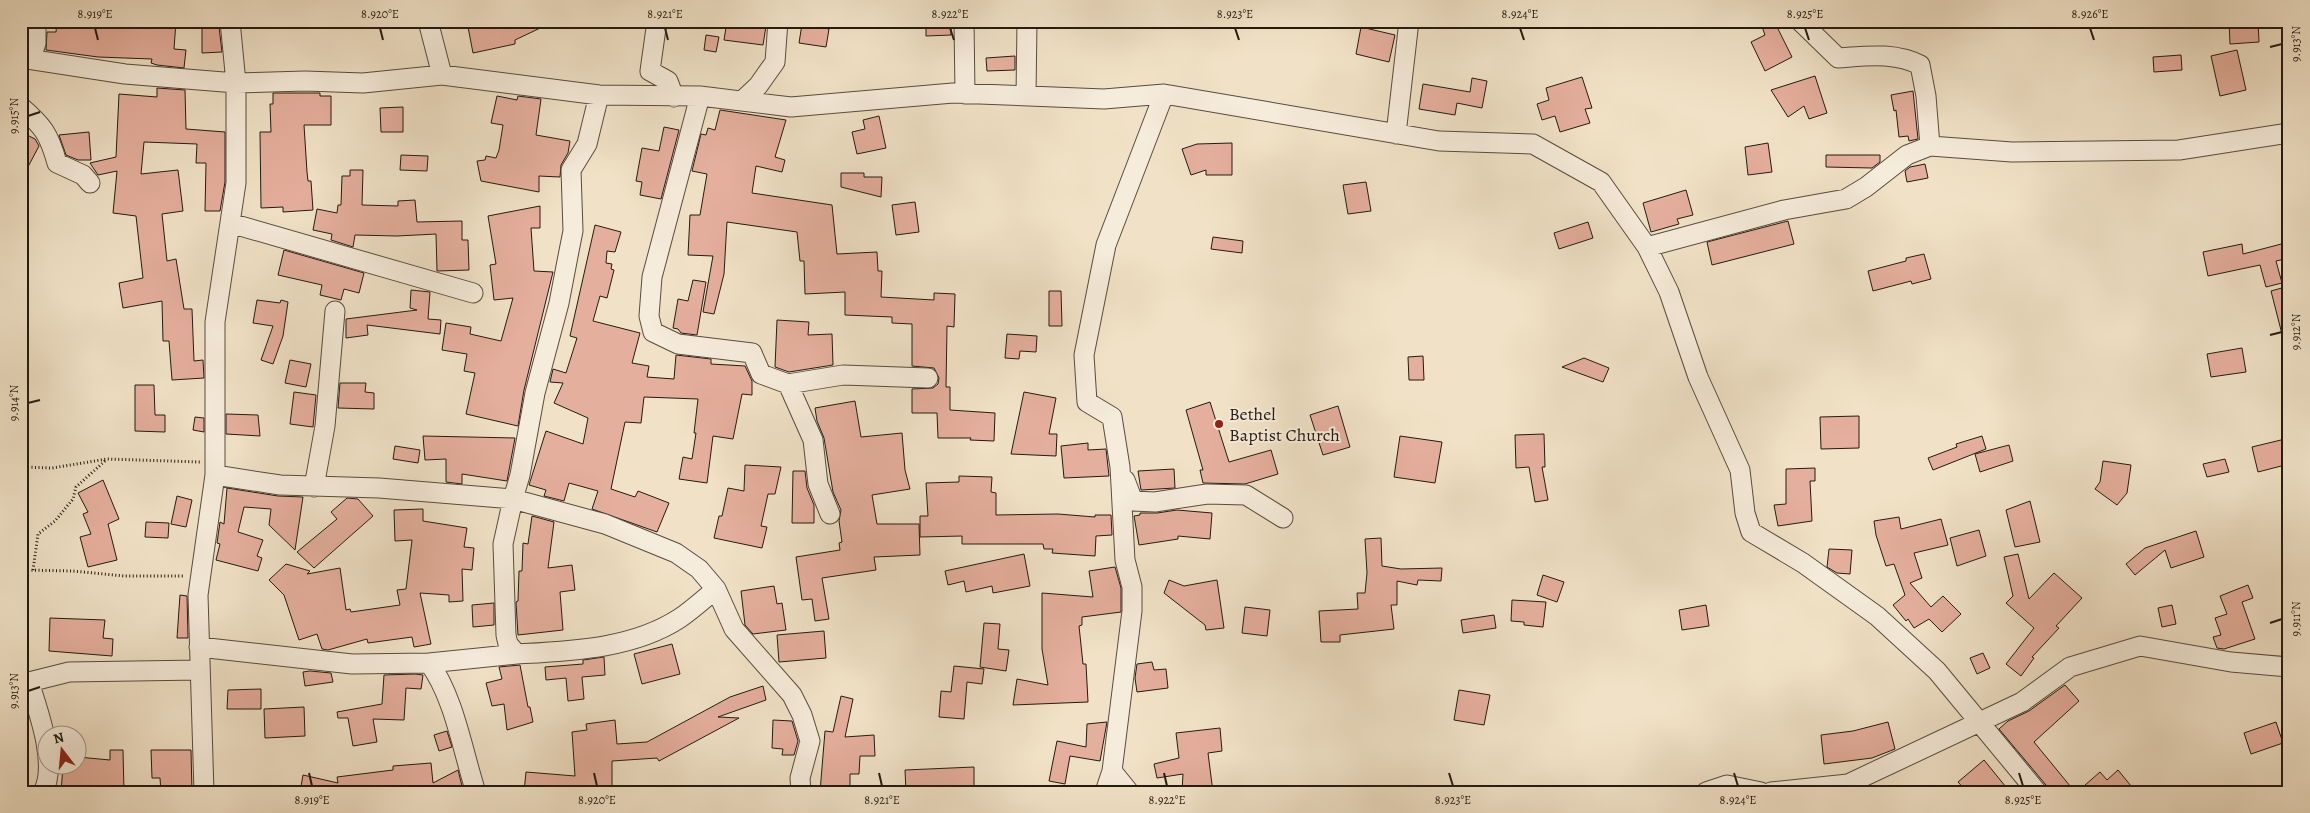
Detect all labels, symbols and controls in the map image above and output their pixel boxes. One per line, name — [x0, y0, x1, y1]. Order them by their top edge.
text: 8.919°E — [77, 6, 113, 22]
text: 8.920°E — [361, 6, 399, 22]
text: 8.921°E — [647, 6, 683, 22]
text: 8.922°E — [931, 6, 969, 22]
text: 8.923°E — [1217, 6, 1253, 22]
text: 8.924°E — [1502, 6, 1538, 22]
text: 8.925°E — [1787, 6, 1823, 22]
text: 8.926°E — [2072, 6, 2108, 22]
text: 9.913°N — [2288, 26, 2304, 62]
text: 9.915°N — [6, 98, 22, 134]
text: 9.912°N — [2288, 313, 2304, 350]
text: 9.914°N — [6, 384, 22, 421]
place label: Bethel Baptist Church — [1229, 402, 1340, 447]
marker: Bethel Baptist Church — [1213, 418, 1225, 430]
text: 9.911°N — [2288, 601, 2304, 637]
text: 9.913°N — [6, 673, 22, 709]
north arrow — [38, 726, 88, 776]
text: N — [51, 727, 66, 749]
text: 8.919°E — [294, 792, 330, 808]
text: 8.920°E — [578, 792, 616, 808]
text: 8.921°E — [864, 792, 900, 808]
text: 8.922°E — [1148, 792, 1186, 808]
text: 8.923°E — [1435, 792, 1471, 808]
text: 8.924°E — [1720, 792, 1756, 808]
text: 8.925°E — [2005, 792, 2041, 808]

